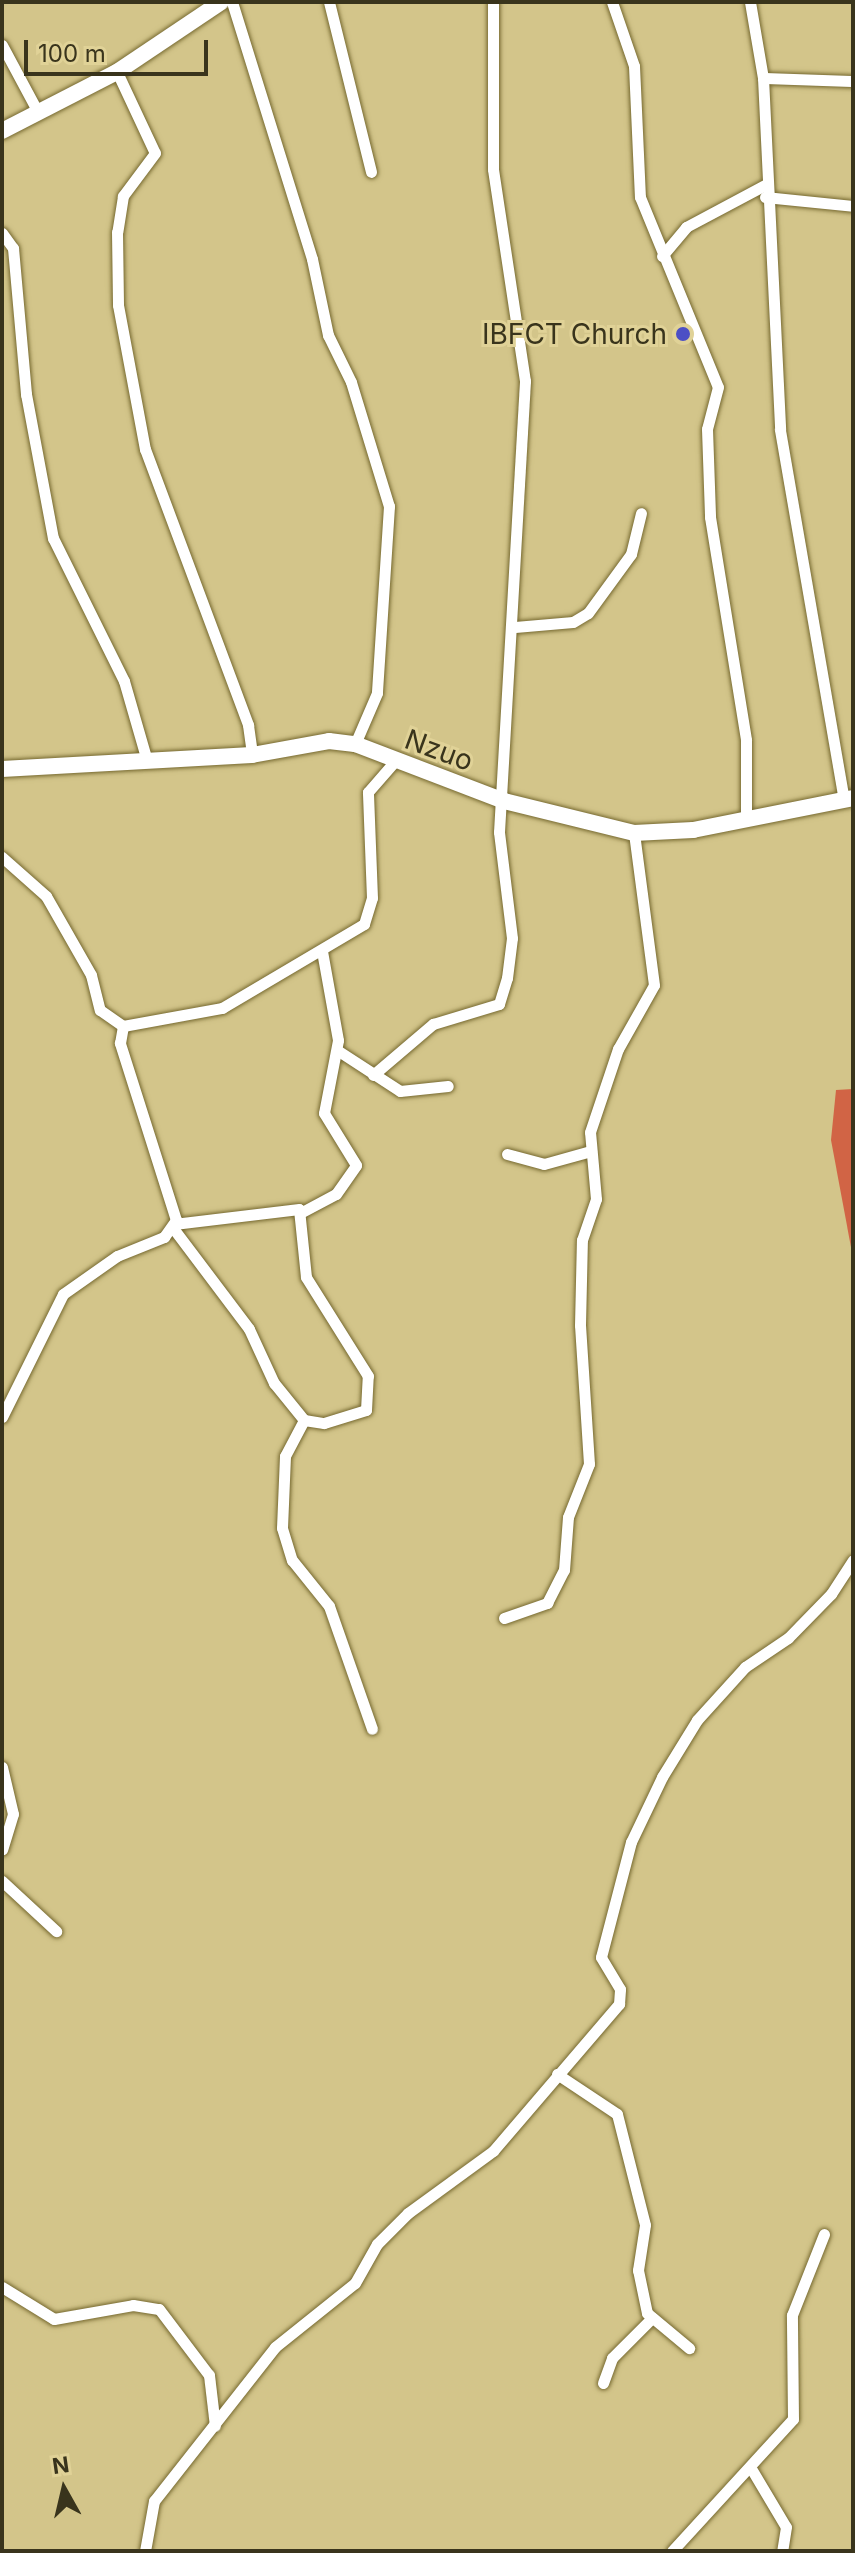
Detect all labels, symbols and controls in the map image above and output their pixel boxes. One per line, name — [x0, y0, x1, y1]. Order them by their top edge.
scale bar — [28, 24, 212, 74]
text: 100 m — [38, 39, 106, 68]
place label: IBFCT Church — [482, 317, 667, 351]
marker: IBFCT Church — [674, 325, 692, 343]
street label: Nzuo — [400, 722, 478, 778]
north arrow — [24, 2449, 104, 2529]
text: N — [51, 2451, 71, 2479]

